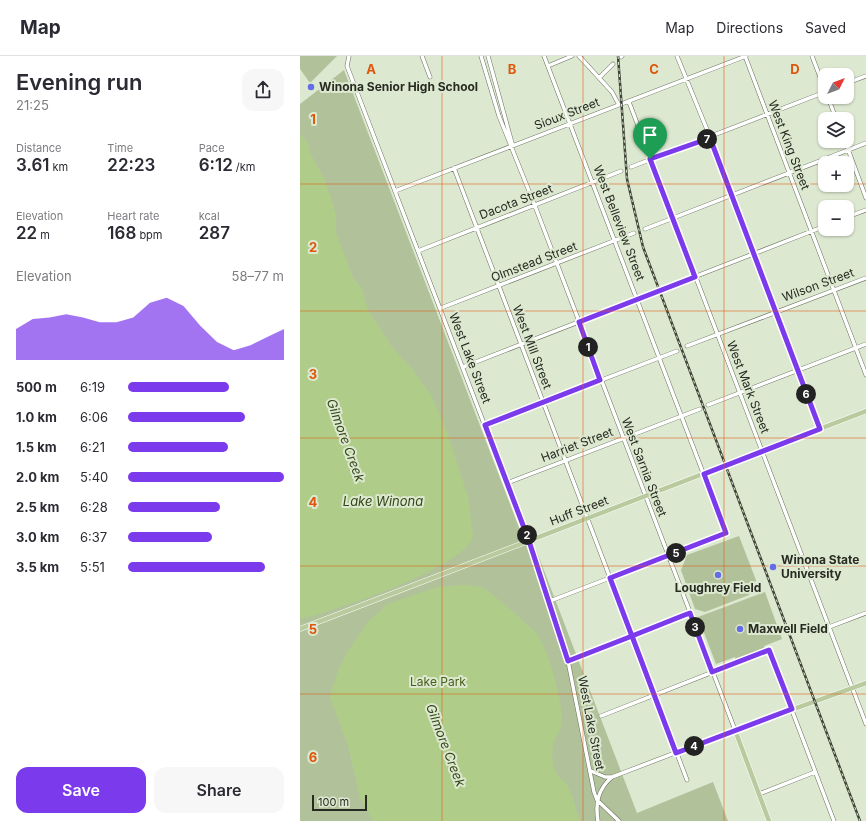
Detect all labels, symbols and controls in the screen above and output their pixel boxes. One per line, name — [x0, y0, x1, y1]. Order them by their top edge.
text: Map — [20, 16, 61, 39]
text: Map — [665, 19, 694, 36]
text: Directions — [716, 19, 783, 36]
text: Saved — [805, 19, 846, 36]
text: A — [366, 61, 376, 77]
text: B — [508, 61, 517, 77]
text: C — [649, 61, 659, 77]
text: D — [790, 61, 800, 77]
north arrow — [818, 68, 854, 104]
map controls — [818, 68, 854, 236]
text: Evening run — [16, 69, 142, 95]
button: share — [242, 69, 284, 111]
place label: Winona Senior High School — [319, 79, 478, 94]
marker: Winona Senior High School — [306, 82, 316, 92]
street label: Sioux Street — [532, 94, 602, 133]
text: 21:25 — [16, 97, 49, 113]
street label: West King Street — [765, 98, 813, 192]
text: 1 — [310, 111, 316, 127]
button: layers — [818, 112, 854, 148]
pin — [633, 118, 667, 159]
icon: arrive — [639, 124, 661, 146]
pin: 7 — [697, 129, 717, 149]
text: 7 — [704, 132, 710, 146]
text: Distance — [16, 141, 61, 155]
text: Time — [107, 141, 133, 155]
text: Pace — [199, 141, 225, 155]
text: 3.61 — [16, 155, 49, 175]
text: 22:23 — [107, 155, 155, 175]
text: 6:12 — [199, 155, 233, 175]
button: + — [818, 156, 854, 192]
text: km — [49, 160, 68, 174]
text: /km — [233, 160, 255, 174]
street label: West Belleview Street — [590, 163, 648, 283]
street label: Dacota Street — [477, 181, 555, 222]
button: − — [818, 200, 854, 236]
text: Elevation — [16, 209, 63, 223]
text: Heart rate — [107, 209, 159, 223]
text: kcal — [199, 209, 220, 223]
text: 22 — [16, 223, 37, 243]
text: 168 — [107, 223, 136, 243]
text: 287 — [199, 223, 230, 243]
text: m — [37, 228, 50, 242]
text: bpm — [136, 228, 162, 242]
street label: Olmstead Street — [489, 238, 579, 285]
text: 2 — [309, 239, 317, 255]
street label: Wilson Street — [780, 265, 856, 304]
text: Elevation — [16, 268, 72, 284]
text: 58–77 m — [232, 268, 284, 284]
street label: West Mill Street — [510, 303, 555, 391]
street label: West Lake Street — [446, 310, 495, 405]
pin: 1 — [578, 337, 598, 357]
street label: West Mark Street — [724, 338, 773, 435]
text: 1 — [586, 340, 590, 354]
text: 3 — [309, 366, 317, 382]
text: 500 m — [16, 379, 57, 395]
text: 6:19 — [80, 379, 105, 395]
pin: 6 — [796, 384, 816, 404]
text: 6 — [802, 387, 810, 401]
water label: Gilmore Creek — [324, 396, 369, 485]
text: 1.0 km — [16, 409, 57, 425]
text: 6:06 — [80, 409, 108, 425]
street label: West Sarnia Street — [619, 415, 670, 519]
street label: Harriet Street — [539, 424, 615, 465]
text: 1.5 km — [16, 439, 57, 455]
text: 6:21 — [80, 439, 105, 455]
text: 2.0 km — [16, 469, 59, 485]
text: 5:40 — [80, 469, 108, 485]
street label: Huff Street — [547, 492, 610, 529]
water label: Lake Winona — [343, 493, 423, 509]
text: 4 — [309, 494, 318, 510]
text: 2.5 km — [16, 499, 59, 515]
text: 6:28 — [80, 499, 108, 515]
pin: 2 — [517, 525, 537, 545]
text: 2 — [524, 528, 530, 542]
text: 3.0 km — [16, 529, 59, 545]
text: 6:37 — [80, 529, 107, 545]
pin: 5 — [666, 543, 686, 563]
text: 5 — [672, 546, 680, 560]
place label: Winona State University — [781, 552, 860, 581]
text: 3.5 km — [16, 559, 59, 575]
text: 5:51 — [80, 559, 105, 575]
marker: Winona State University — [768, 562, 778, 572]
marker: Loughrey Field — [713, 570, 723, 580]
place label: Loughrey Field — [675, 580, 761, 595]
pin: 3 — [685, 617, 705, 637]
text: 3 — [691, 620, 699, 634]
text: 5 — [309, 621, 317, 637]
place label: Maxwell Field — [748, 621, 828, 636]
marker: Maxwell Field — [735, 624, 745, 634]
park label: Lake Park — [410, 674, 466, 689]
street label: West Lake Street — [575, 674, 608, 771]
water label: Gilmore Creek — [423, 701, 469, 789]
pin: 4 — [684, 736, 704, 756]
text: 4 — [690, 739, 698, 753]
text: 6 — [309, 749, 317, 765]
button: Save — [16, 767, 146, 813]
button: Share — [154, 767, 284, 813]
scale bar — [312, 793, 367, 812]
text: 100 m — [318, 795, 349, 809]

